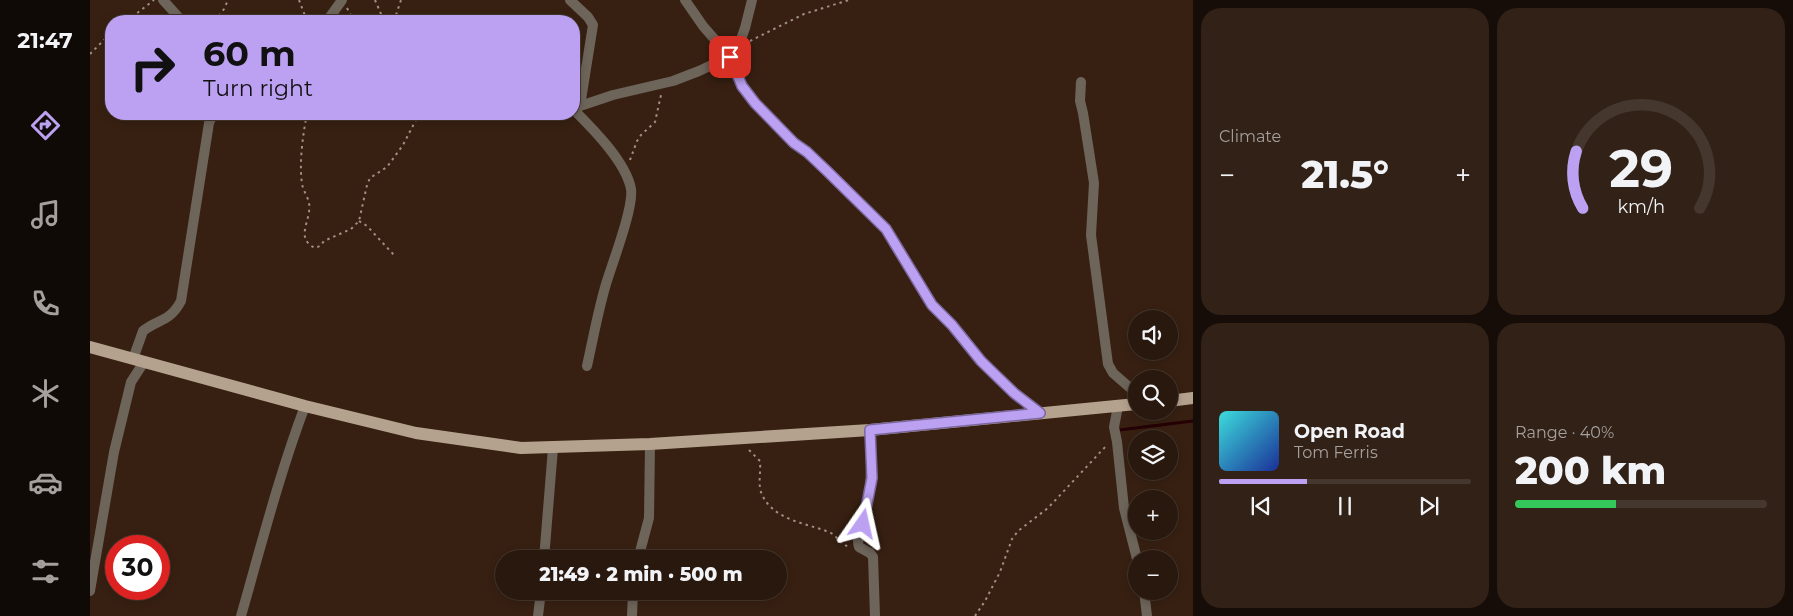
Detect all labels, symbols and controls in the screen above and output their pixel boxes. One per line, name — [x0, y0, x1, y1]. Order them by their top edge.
text: 21:47 — [17, 27, 73, 54]
text: 60 m — [203, 32, 296, 75]
icon: right — [120, 35, 185, 100]
pin — [709, 36, 751, 78]
icon: arrive — [716, 43, 744, 71]
text: Turn right — [203, 75, 313, 102]
icon: directions — [28, 108, 63, 143]
text: Climate — [1219, 127, 1281, 146]
text: 29 — [1609, 137, 1673, 200]
text: 21.5° — [1301, 151, 1389, 198]
text: − — [1219, 158, 1235, 192]
text: + — [1455, 158, 1471, 192]
text: km/h — [1617, 196, 1665, 217]
icon: music — [28, 197, 63, 232]
icon: phone — [28, 286, 63, 321]
map controls — [1128, 310, 1178, 600]
button: sound — [1128, 310, 1178, 360]
button: search — [1128, 370, 1178, 420]
icon: climate — [28, 376, 63, 411]
text: Open Road — [1294, 420, 1405, 443]
text: Range · 40% — [1515, 423, 1614, 442]
button: layers — [1128, 430, 1178, 480]
text: Tom Ferris — [1294, 443, 1378, 462]
text: 200 km — [1515, 447, 1666, 494]
icon: car — [28, 465, 63, 500]
button: + — [1128, 490, 1178, 540]
icon: previous — [1247, 492, 1275, 520]
icon: pause — [1331, 492, 1359, 520]
icon: next — [1415, 492, 1443, 520]
position arrow — [836, 497, 888, 549]
speed limit sign: 30 — [105, 535, 170, 600]
button: − — [1128, 550, 1178, 600]
icon: filters — [28, 554, 63, 589]
text: 21:49 · 2 min · 500 m — [539, 563, 743, 586]

